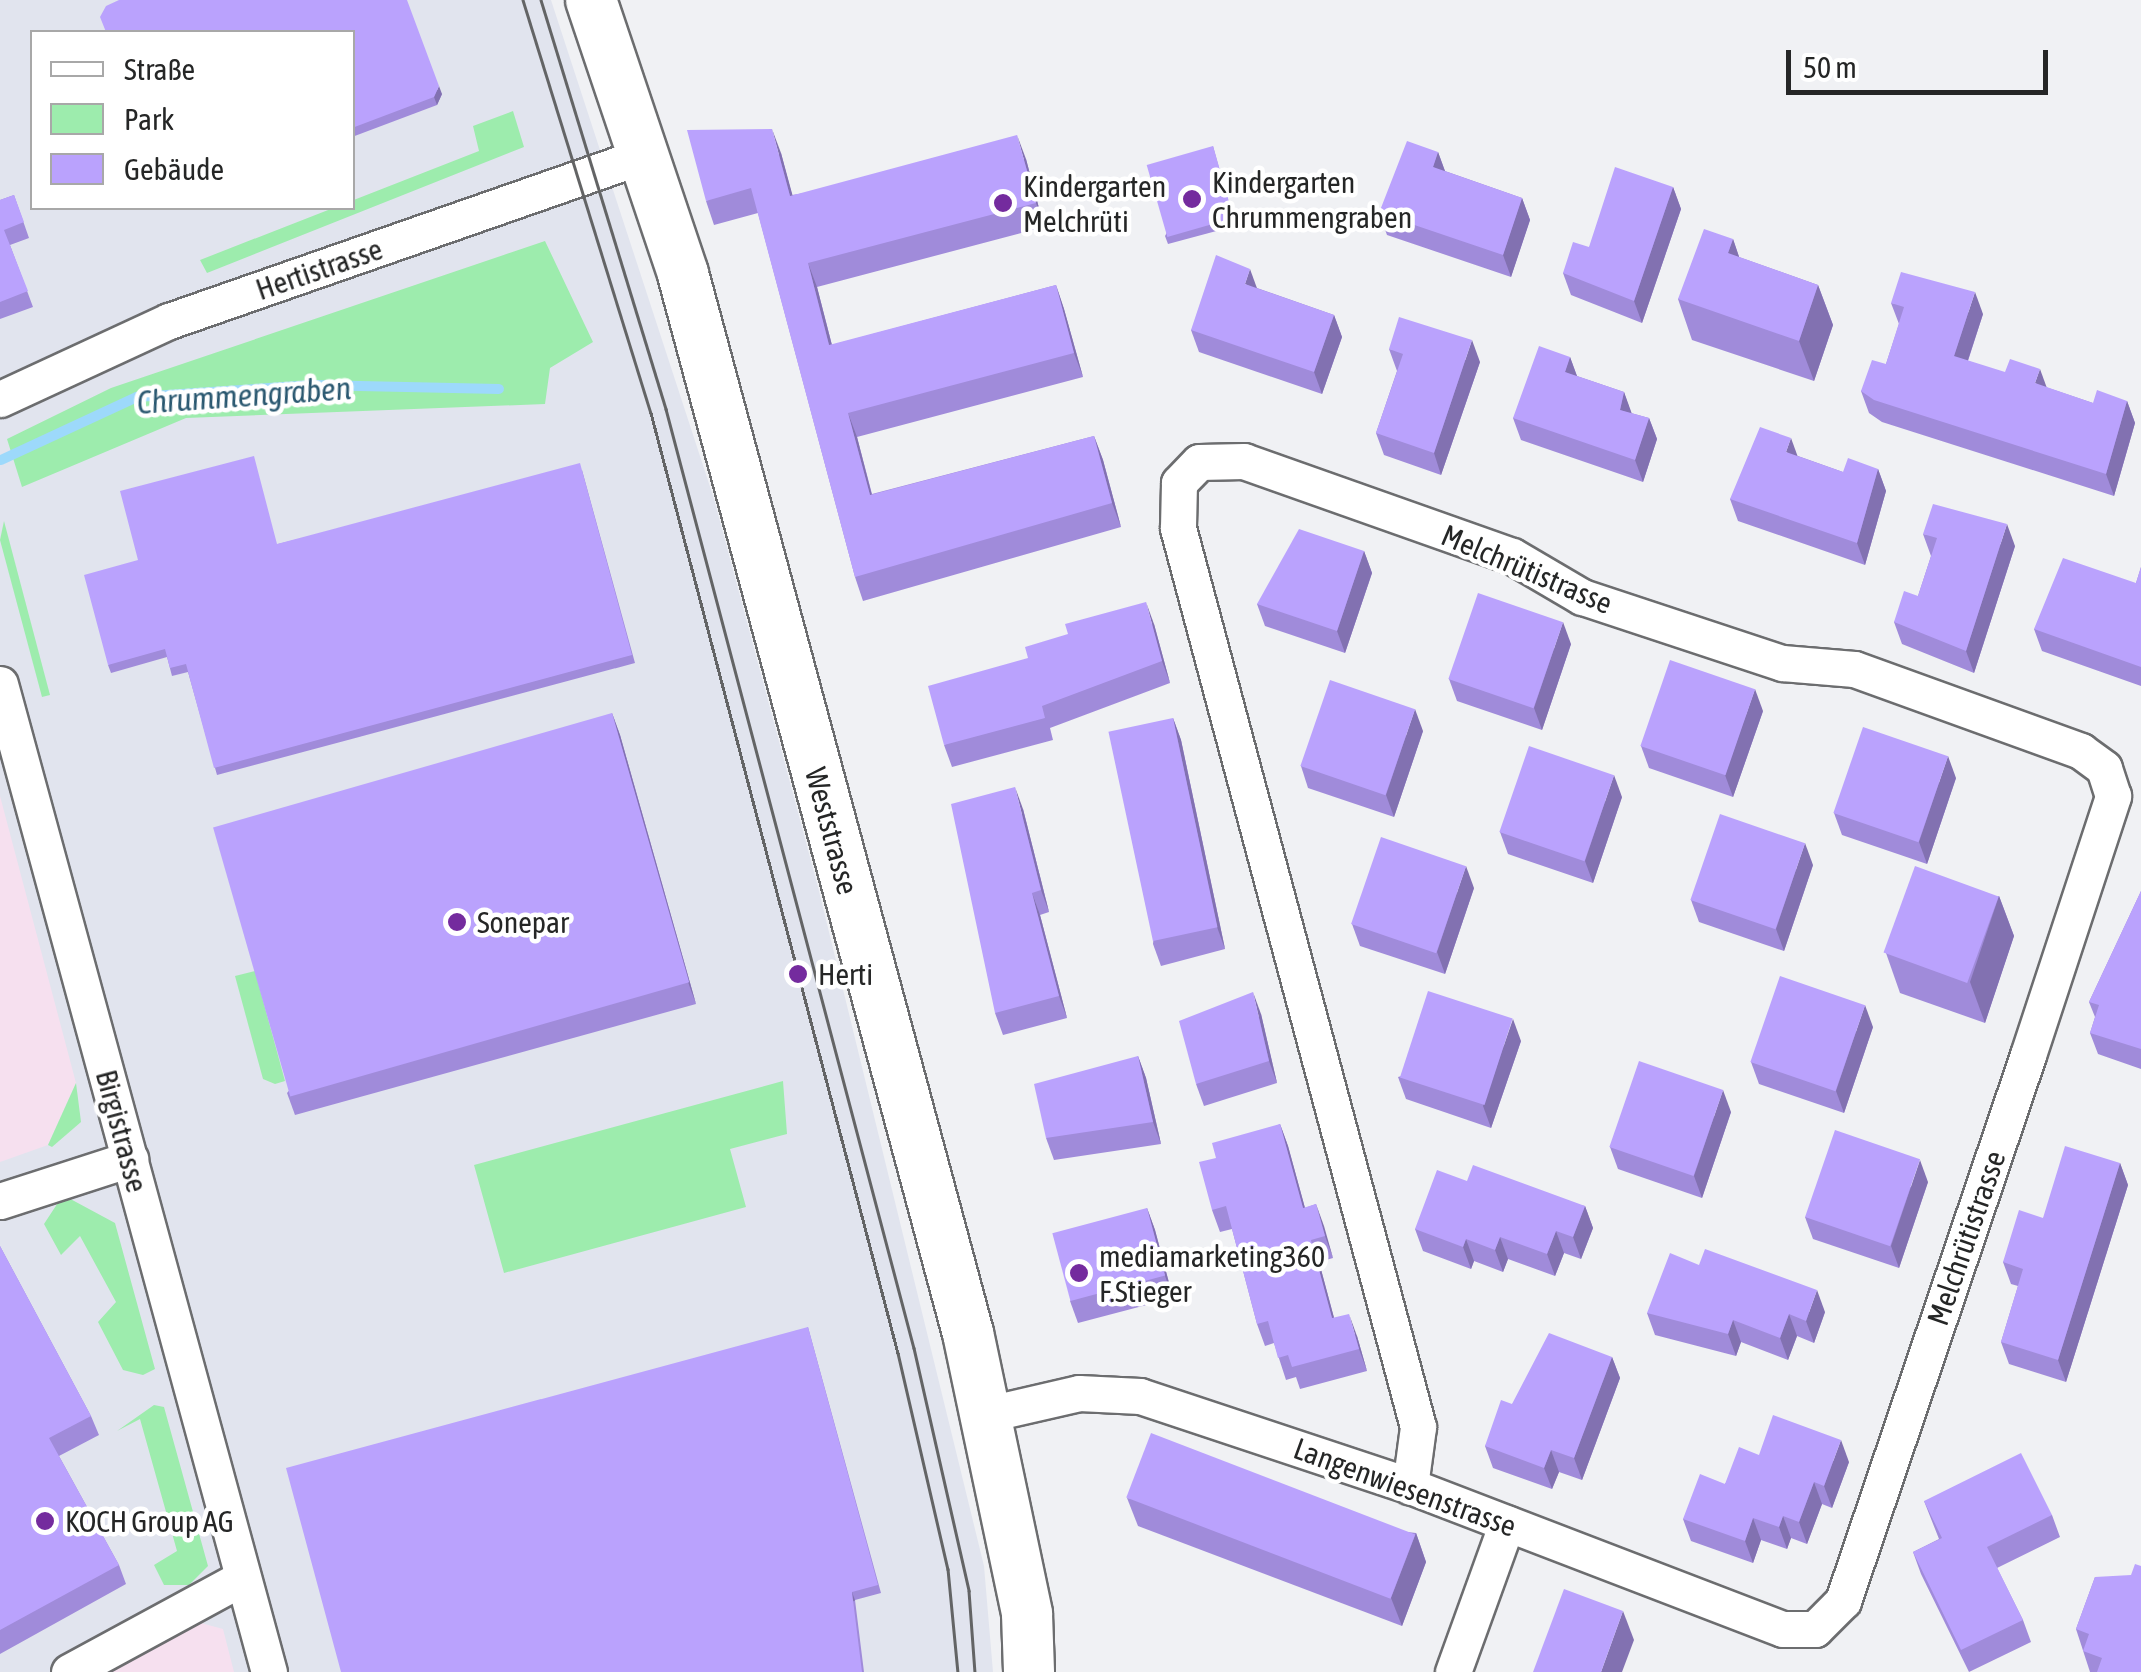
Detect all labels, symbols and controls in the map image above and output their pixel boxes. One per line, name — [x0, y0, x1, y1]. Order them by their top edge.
legend — [30, 30, 355, 210]
scale bar — [1791, 30, 2054, 92]
text: 50 m — [1803, 50, 1857, 84]
text: Straße — [124, 52, 195, 86]
text: Park — [124, 102, 174, 136]
text: Gebäude — [124, 152, 224, 186]
place label: Kindergarten Chrummengraben — [1212, 164, 1412, 234]
place label: Kindergarten Melchrüti — [1023, 168, 1166, 238]
marker: Kindergarten Chrummengraben — [1181, 188, 1203, 210]
marker: Kindergarten Melchrüti — [992, 192, 1014, 214]
street label: Hertistrasse — [251, 231, 387, 307]
water label: Chrummengraben — [136, 369, 352, 423]
street label: Melchrütistrasse — [1436, 517, 1618, 621]
street label: Weststrasse — [798, 764, 866, 898]
place label: Sonepar — [477, 904, 569, 940]
marker: Sonepar — [446, 911, 468, 933]
place label: Herti — [818, 956, 873, 992]
marker: Herti — [787, 963, 809, 985]
street label: Birgistrasse — [88, 1066, 156, 1196]
street label: Melchrütistrasse — [1919, 1146, 2013, 1330]
place label: mediamarketing360 F.Stieger — [1099, 1238, 1325, 1308]
marker: mediamarketing360 F.Stieger — [1068, 1262, 1090, 1284]
street label: Langenwiesenstrasse — [1289, 1430, 1521, 1544]
place label: KOCH Group AG — [65, 1503, 234, 1539]
marker: KOCH Group AG — [34, 1510, 56, 1532]

